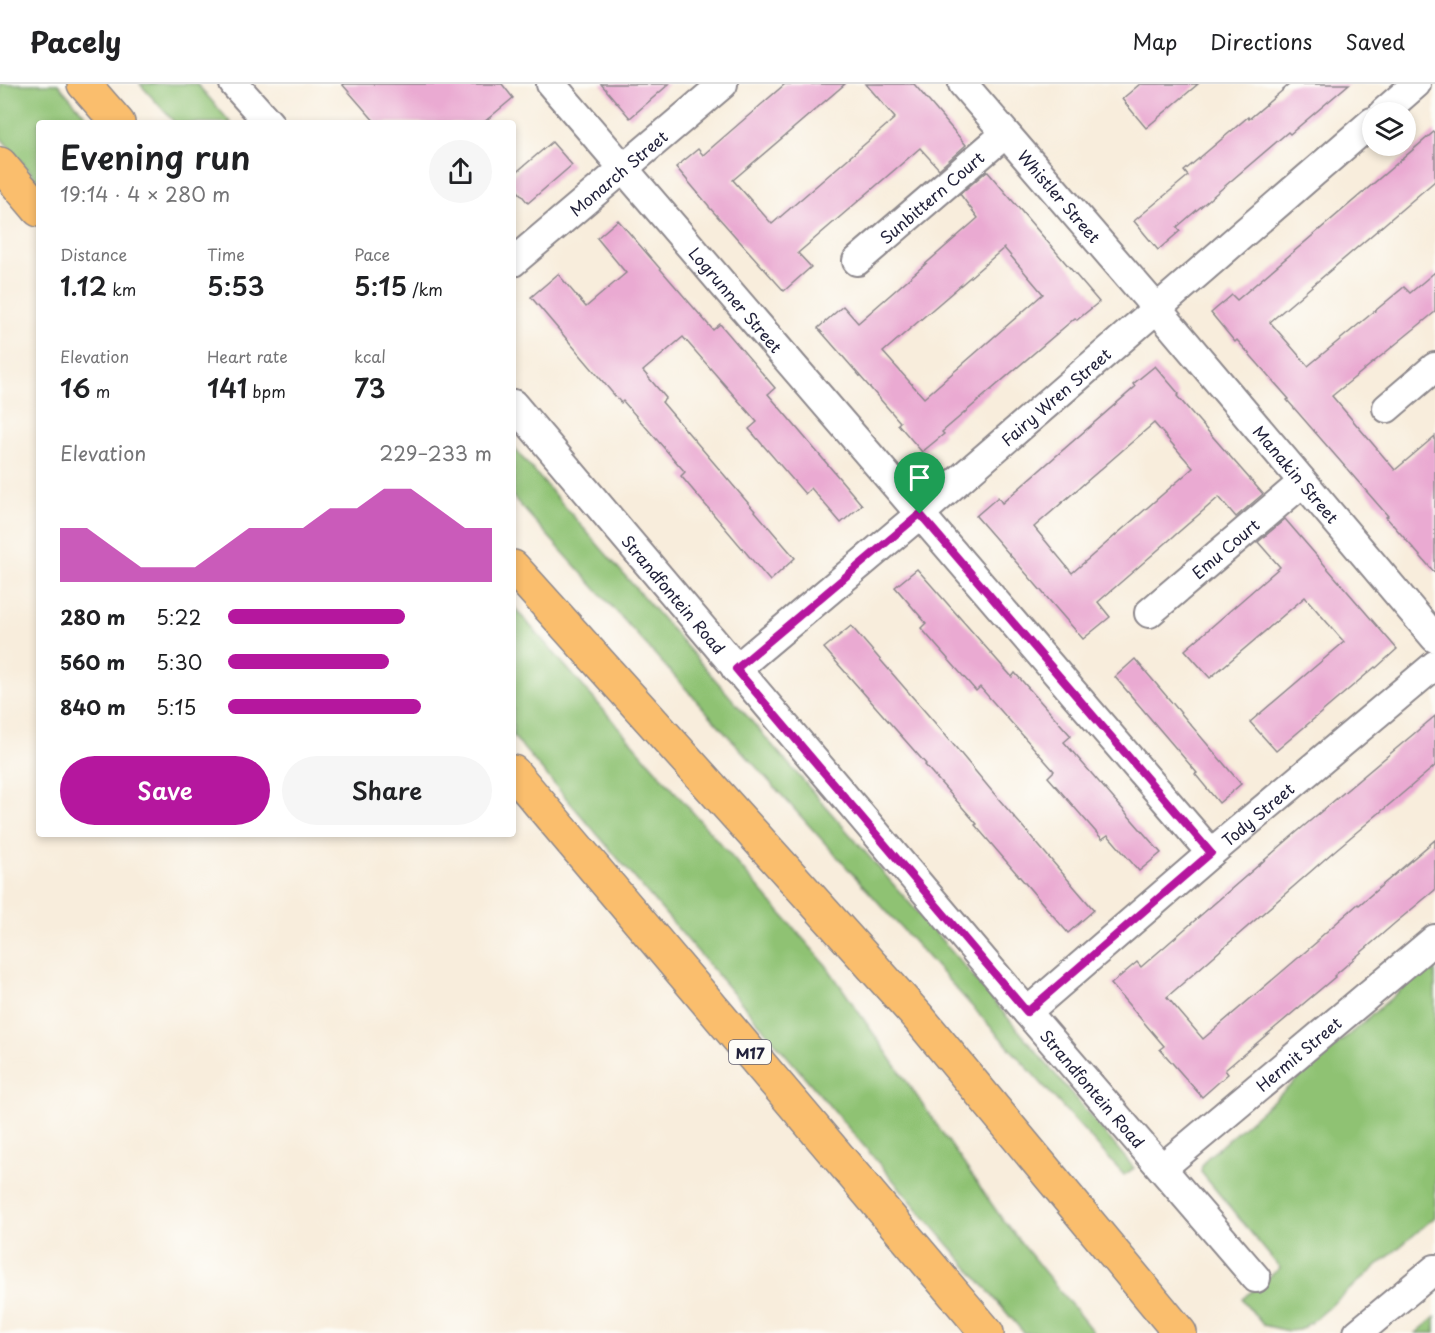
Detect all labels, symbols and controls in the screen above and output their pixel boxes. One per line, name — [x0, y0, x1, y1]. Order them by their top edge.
text: Pacely — [30, 20, 121, 63]
text: Map — [1132, 25, 1177, 57]
text: Directions — [1210, 25, 1312, 57]
text: Saved — [1345, 25, 1405, 57]
map controls — [1362, 102, 1416, 156]
button: layers — [1362, 102, 1416, 156]
street label: Monarch Street — [564, 124, 673, 221]
text: Evening run — [60, 131, 251, 181]
button: share — [429, 140, 492, 203]
street label: Whistler Street — [1013, 144, 1107, 248]
street label: Sunbittern Court — [874, 145, 989, 249]
text: 19:14 · 4 × 280 m — [60, 179, 230, 209]
street label: Logrunner Street — [684, 241, 789, 358]
text: Distance — [60, 242, 127, 266]
text: Time — [207, 242, 245, 266]
text: Pace — [354, 242, 390, 266]
text: 1.12 — [60, 266, 107, 305]
text: 5:53 — [207, 266, 265, 305]
text: 5:15 — [354, 266, 407, 305]
text: km — [107, 277, 136, 301]
text: /km — [407, 277, 443, 301]
street label: Fairy Wren Street — [995, 342, 1116, 451]
text: Elevation — [60, 344, 129, 368]
text: Heart rate — [207, 344, 288, 368]
text: kcal — [354, 344, 386, 368]
text: 16 — [60, 368, 90, 407]
text: 141 — [207, 368, 247, 407]
text: 73 — [354, 368, 386, 407]
text: m — [90, 379, 110, 403]
text: bpm — [247, 379, 286, 403]
street label: Manakin Street — [1248, 420, 1345, 529]
text: Elevation — [60, 438, 146, 468]
text: 229–233 m — [379, 438, 492, 468]
pin — [894, 452, 945, 514]
icon: arrive — [903, 461, 936, 494]
street label: Emu Court — [1186, 512, 1265, 584]
street label: Strandfontein Road — [616, 529, 731, 659]
text: 280 m — [60, 602, 125, 632]
text: 5:22 — [156, 602, 201, 632]
text: 560 m — [60, 647, 125, 677]
text: 5:30 — [156, 647, 202, 677]
text: 840 m — [60, 692, 126, 722]
text: 5:15 — [156, 692, 196, 722]
button: Save — [60, 756, 270, 825]
button: Share — [282, 756, 492, 825]
street label: Tody Street — [1216, 776, 1299, 851]
street label: Hermit Street — [1251, 1010, 1347, 1096]
street label: Strandfontein Road — [1035, 1024, 1151, 1153]
road number: M17 — [729, 1040, 771, 1064]

